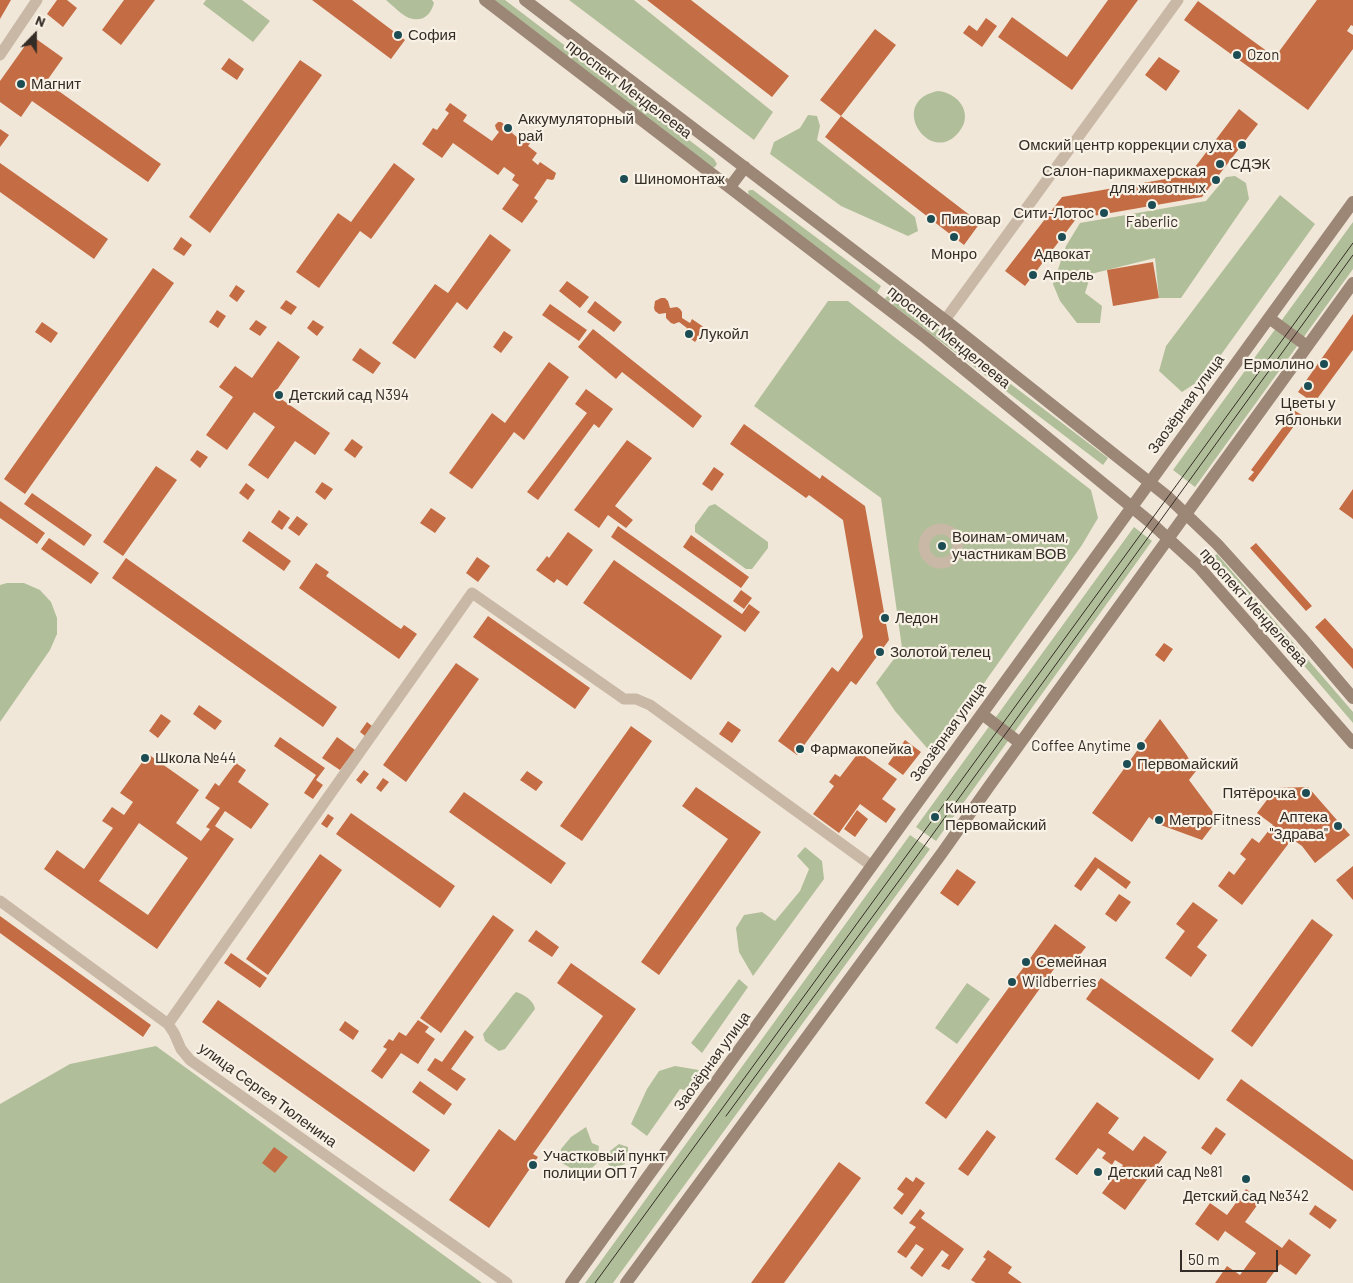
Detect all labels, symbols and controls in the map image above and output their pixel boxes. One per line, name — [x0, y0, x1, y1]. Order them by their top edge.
north arrow — [10, 10, 60, 60]
text: N — [33, 11, 48, 30]
place label: София — [408, 26, 456, 44]
marker: София — [392, 29, 404, 41]
street label: проспект Менделеева — [563, 36, 695, 142]
place label: Ozon — [1247, 46, 1279, 64]
marker: Ozon — [1231, 49, 1243, 61]
place label: Магнит — [31, 75, 81, 93]
marker: Магнит — [15, 78, 27, 90]
place label: Аккумуляторный рай — [518, 110, 634, 145]
marker: Аккумуляторный рай — [502, 122, 514, 134]
place label: Омский центр коррекции слуха — [1019, 136, 1232, 154]
marker: Омский центр коррекции слуха — [1236, 139, 1248, 151]
place label: СДЭК — [1230, 155, 1270, 173]
marker: СДЭК — [1214, 158, 1226, 170]
place label: Салон-парикмахерская для животных — [1042, 162, 1206, 197]
place label: Шиномонтаж — [634, 170, 725, 188]
marker: Шиномонтаж — [618, 173, 630, 185]
marker: Салон-парикмахерская для животных — [1210, 174, 1222, 186]
marker: Faberlic — [1146, 199, 1158, 211]
place label: Сити-Лотос — [1013, 204, 1094, 222]
marker: Сити-Лотос — [1098, 207, 1110, 219]
place label: Пивовар — [941, 210, 1001, 228]
marker: Пивовар — [925, 213, 937, 225]
place label: Faberlic — [1126, 213, 1178, 231]
marker: Монро — [948, 231, 960, 243]
marker: Адвокат — [1056, 231, 1068, 243]
place label: Монро — [931, 245, 977, 263]
place label: Адвокат — [1034, 245, 1090, 263]
place label: Апрель — [1043, 266, 1094, 284]
marker: Апрель — [1027, 269, 1039, 281]
street label: проспект Менделеева — [884, 282, 1014, 392]
place label: Лукойл — [699, 325, 749, 343]
marker: Лукойл — [683, 328, 695, 340]
street label: Заозёрная улица — [1144, 351, 1228, 457]
place label: Ермолино — [1244, 355, 1314, 373]
marker: Ермолино — [1318, 358, 1330, 370]
marker: Цветы у Яблоньки — [1302, 380, 1314, 392]
place label: Детский сад N394 — [289, 386, 409, 404]
marker: Детский сад N394 — [273, 389, 285, 401]
place label: Цветы у Яблоньки — [1274, 394, 1342, 429]
place label: Воинам-омичам, участникам ВОВ — [952, 528, 1069, 563]
marker: Воинам-омичам, участникам ВОВ — [936, 540, 948, 552]
street label: проспект Менделеева — [1196, 544, 1312, 670]
place label: Ледон — [895, 609, 938, 627]
marker: Ледон — [879, 612, 891, 624]
place label: Золотой телец — [890, 643, 991, 661]
marker: Золотой телец — [874, 646, 886, 658]
street label: Заозёрная улица — [906, 679, 990, 785]
place label: Coffee Anytime — [1031, 737, 1131, 755]
place label: Фармакопейка — [810, 740, 912, 758]
marker: Coffee Anytime — [1135, 740, 1147, 752]
marker: Фармакопейка — [794, 743, 806, 755]
place label: Школа №44 — [155, 749, 236, 767]
marker: Школа №44 — [139, 752, 151, 764]
place label: Первомайский — [1137, 755, 1238, 773]
marker: Первомайский — [1121, 758, 1133, 770]
place label: Пятёрочка — [1222, 784, 1296, 802]
marker: Пятёрочка — [1300, 787, 1312, 799]
place label: Кинотеатр Первомайский — [945, 799, 1046, 834]
place label: Аптека "Здрава" — [1269, 808, 1328, 843]
marker: Кинотеатр Первомайский — [929, 811, 941, 823]
place label: МетроFitness — [1169, 811, 1261, 829]
marker: МетроFitness — [1153, 814, 1165, 826]
marker: Аптека "Здрава" — [1332, 820, 1344, 832]
place label: Семейная — [1036, 953, 1107, 971]
marker: Семейная — [1020, 956, 1032, 968]
place label: Wildberries — [1022, 973, 1097, 991]
marker: Wildberries — [1006, 976, 1018, 988]
street label: Заозёрная улица — [670, 1008, 754, 1114]
street label: улица Сергея Тюленина — [195, 1039, 341, 1151]
place label: Участковый пункт полиции ОП 7 — [543, 1147, 666, 1182]
marker: Участковый пункт полиции ОП 7 — [527, 1159, 539, 1171]
place label: Детский сад №81 — [1108, 1163, 1223, 1181]
marker: Детский сад №81 — [1092, 1166, 1104, 1178]
marker: Детский сад №342 — [1240, 1173, 1252, 1185]
place label: Детский сад №342 — [1183, 1187, 1309, 1205]
scale bar — [1183, 1240, 1280, 1272]
text: 50 m — [1188, 1250, 1220, 1268]

